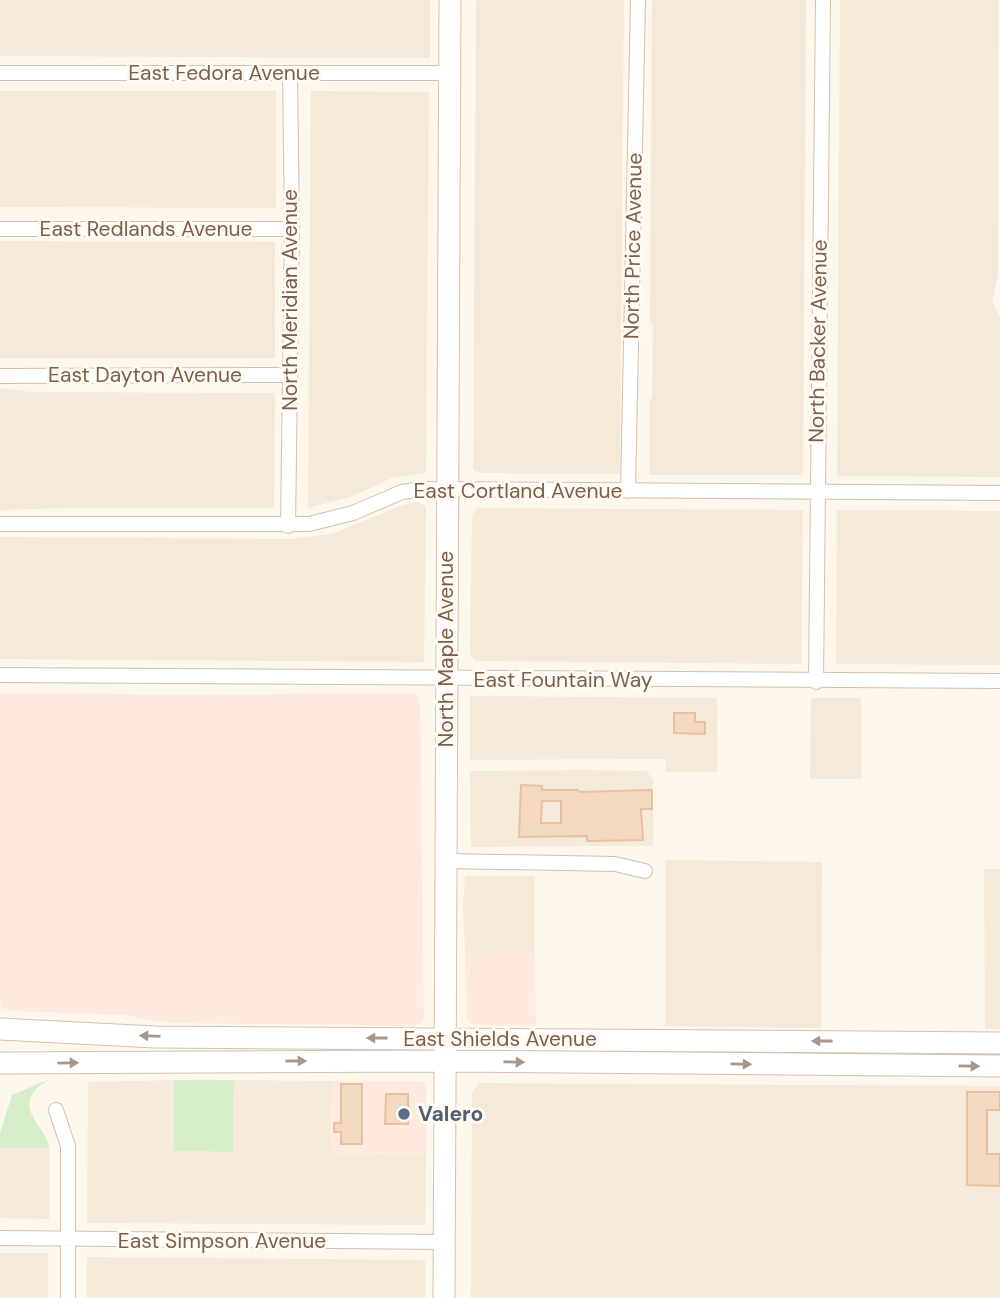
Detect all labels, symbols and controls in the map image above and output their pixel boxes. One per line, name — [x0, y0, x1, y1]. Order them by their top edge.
street label: East Fedora Avenue — [128, 59, 320, 87]
street label: North Price Avenue — [617, 152, 649, 339]
street label: North Meridian Avenue — [276, 189, 304, 411]
street label: East Redlands Avenue — [40, 215, 253, 243]
street label: North Backer Avenue — [802, 239, 834, 443]
street label: East Dayton Avenue — [48, 361, 242, 389]
street label: East Cortland Avenue — [414, 477, 623, 505]
street label: North Maple Avenue — [432, 551, 460, 747]
street label: East Fountain Way — [474, 666, 653, 694]
street label: East Shields Avenue — [403, 1025, 597, 1053]
one-way arrow — [139, 1031, 161, 1042]
one-way arrow — [366, 1032, 388, 1044]
one-way arrow — [810, 1035, 832, 1047]
one-way arrow — [285, 1055, 307, 1067]
one-way arrow — [503, 1056, 525, 1068]
one-way arrow — [57, 1057, 79, 1069]
one-way arrow — [730, 1058, 752, 1070]
one-way arrow — [958, 1060, 980, 1072]
place label: Valero — [418, 1100, 483, 1128]
marker: Valero — [396, 1106, 412, 1122]
street label: East Simpson Avenue — [118, 1227, 326, 1255]

